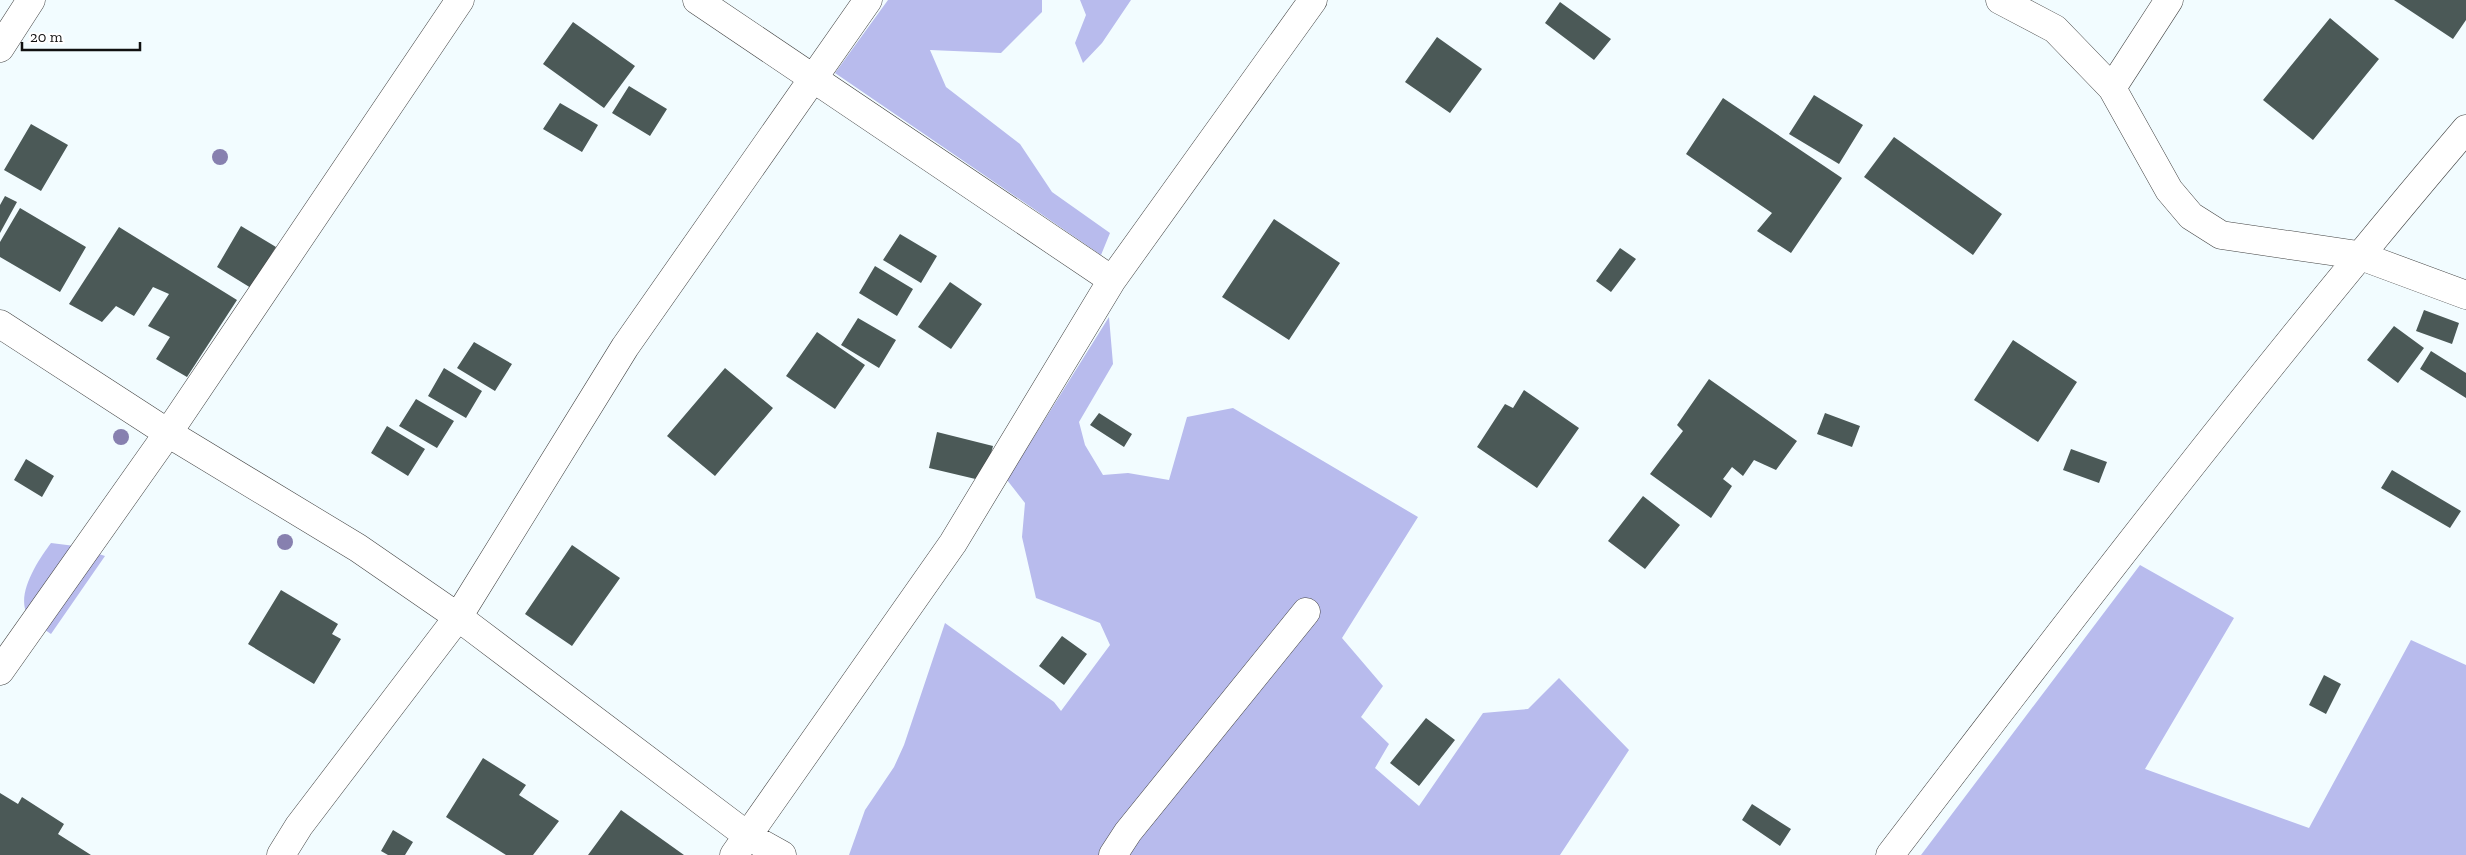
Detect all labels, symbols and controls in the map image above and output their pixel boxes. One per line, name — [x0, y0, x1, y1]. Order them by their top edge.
scale bar — [22, 20, 140, 52]
text: 20 m — [30, 28, 63, 46]

